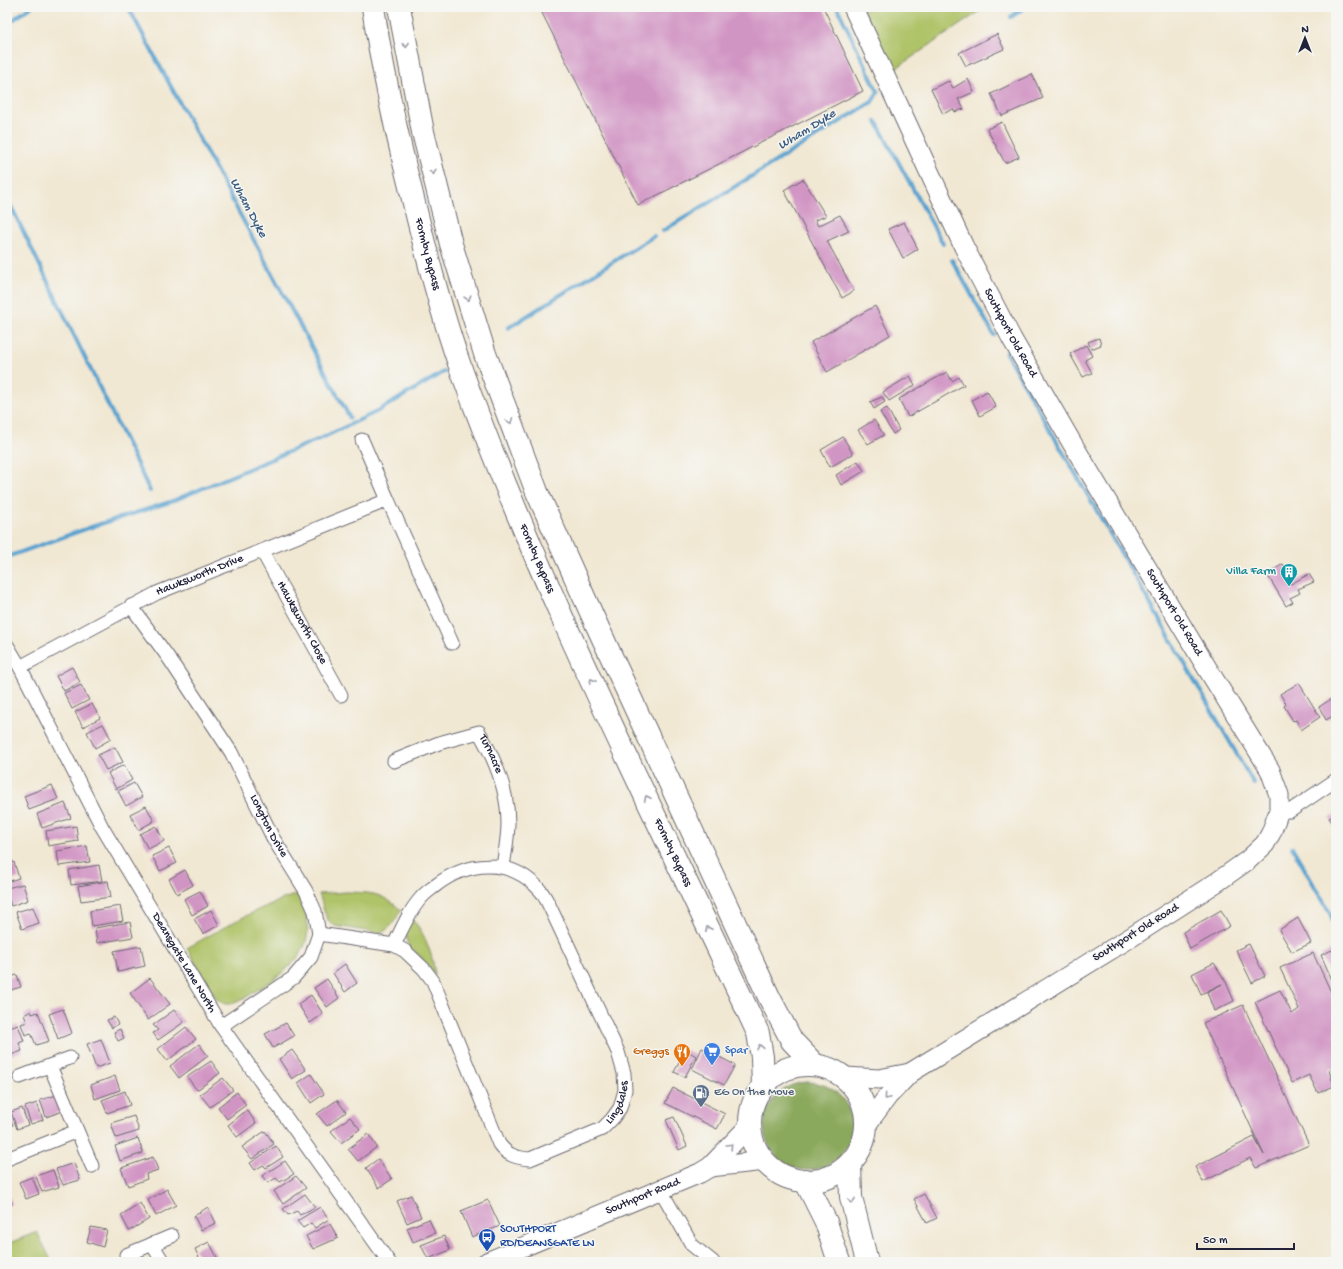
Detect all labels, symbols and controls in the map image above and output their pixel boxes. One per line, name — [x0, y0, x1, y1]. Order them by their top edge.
north arrow — [1285, 18, 1325, 58]
text: N — [1301, 24, 1309, 36]
one-way arrow — [402, 42, 410, 48]
water label: Wham Dyke — [775, 106, 840, 154]
one-way arrow — [429, 169, 437, 176]
water label: Wham Dyke — [226, 176, 270, 241]
street label: Formby Bypass — [411, 216, 443, 292]
street label: Southport Old Road — [980, 286, 1040, 381]
one-way arrow — [463, 294, 471, 301]
one-way arrow — [506, 417, 514, 424]
street label: Formby Bypass — [515, 521, 558, 596]
street label: Hawksworth Drive — [154, 552, 246, 600]
building icon: Villa Farm — [1279, 562, 1299, 587]
place label: Villa Farm — [1225, 565, 1276, 579]
street label: Southport Old Road — [1142, 567, 1206, 659]
street label: Hawksworth Close — [273, 579, 330, 668]
one-way arrow — [589, 677, 597, 685]
street label: Turnacre — [475, 731, 506, 776]
street label: Longton Drive — [246, 792, 291, 861]
one-way arrow — [644, 795, 652, 803]
street label: Formby Bypass — [650, 816, 695, 889]
street label: Southport Old Road — [1090, 900, 1182, 965]
street label: Deansgate Lane North — [148, 910, 219, 1016]
one-way arrow — [705, 925, 713, 933]
supermarket icon: Spar — [702, 1041, 722, 1066]
restaurant icon: Greggs — [672, 1042, 692, 1067]
place label: Spar — [725, 1044, 749, 1058]
one-way arrow — [756, 1044, 765, 1050]
place label: Greggs — [633, 1045, 670, 1059]
street label: Lingdales — [603, 1080, 632, 1128]
fuel station icon: EG On the Move — [691, 1083, 711, 1108]
place label: EG On the Move — [714, 1086, 795, 1100]
one-way arrow — [885, 1093, 892, 1100]
one-way arrow — [725, 1143, 733, 1151]
street label: Southport Road — [604, 1175, 683, 1219]
one-way arrow — [848, 1198, 856, 1205]
place label: SOUTHPORT RD/DEANSGATE LN — [500, 1223, 595, 1251]
scale bar — [1197, 1225, 1294, 1251]
bus stop icon: SOUTHPORT RD/DEANSGATE LN — [477, 1227, 497, 1252]
text: 50 m — [1203, 1234, 1228, 1248]

